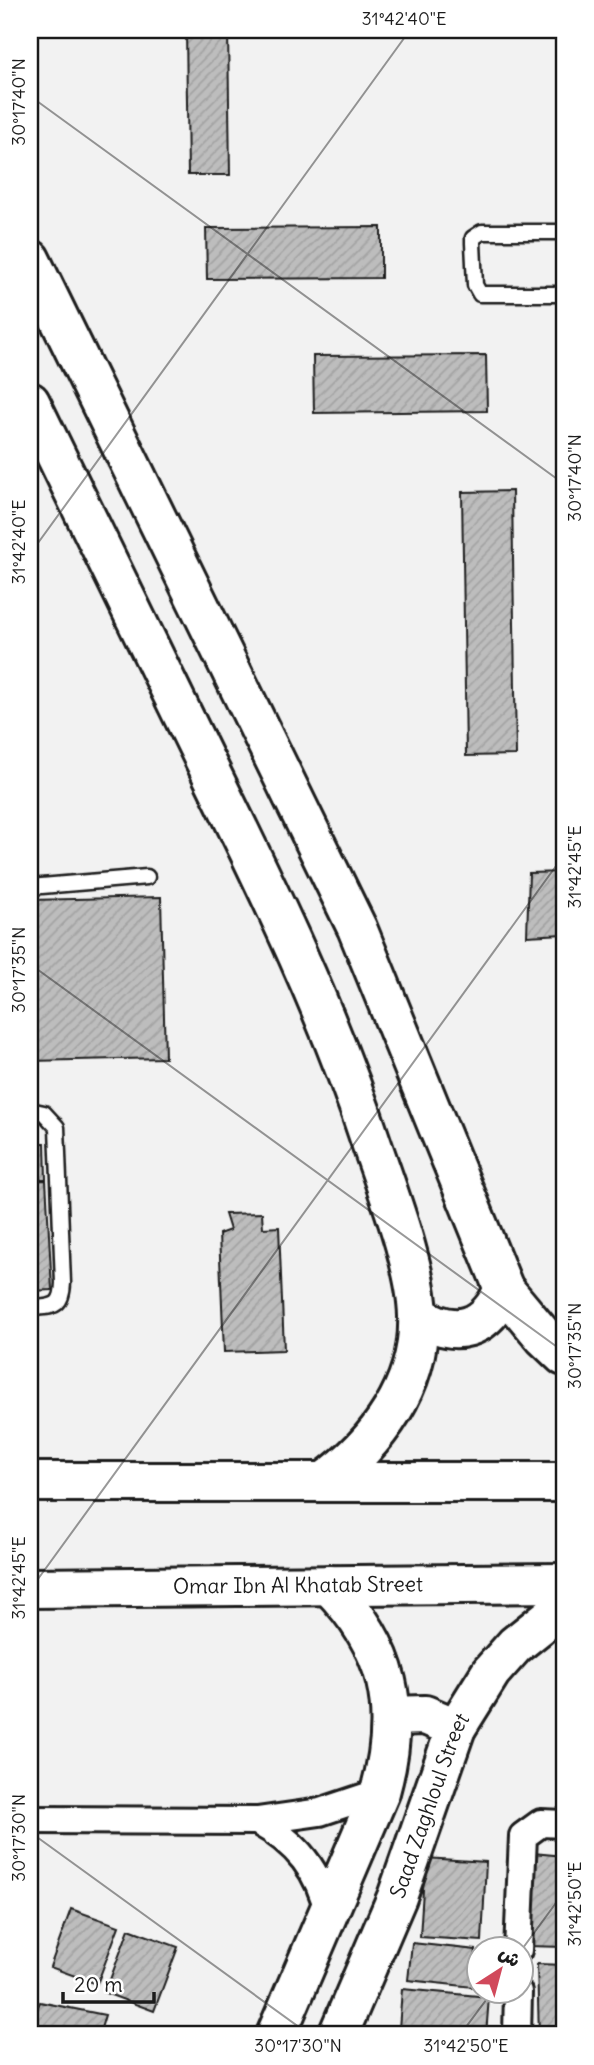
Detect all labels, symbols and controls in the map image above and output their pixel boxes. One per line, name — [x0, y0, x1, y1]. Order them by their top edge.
text: 31°42'40"E — [362, 7, 446, 30]
text: 30°17'40"N — [7, 58, 30, 146]
text: 30°17'40"N — [563, 434, 586, 522]
text: 31°42'40"E — [7, 500, 30, 584]
text: 31°42'45"E — [563, 825, 586, 909]
text: 30°17'35"N — [7, 927, 30, 1013]
text: 30°17'35"N — [563, 1303, 586, 1389]
text: 31°42'45"E — [7, 1536, 30, 1620]
street label: Omar Ibn Al Khatab Street — [173, 1570, 423, 1600]
street label: Saad Zaghloul Street — [384, 1708, 475, 1902]
text: 30°17'30"N — [7, 1794, 30, 1882]
text: 31°42'50"E — [563, 1861, 586, 1947]
north arrow — [464, 1936, 534, 2006]
text: ش — [494, 1940, 526, 1972]
scale bar — [63, 1960, 154, 2004]
text: 20 m — [74, 1971, 123, 1998]
text: 30°17'30"N — [254, 2034, 342, 2057]
text: 31°42'50"E — [423, 2034, 509, 2057]

